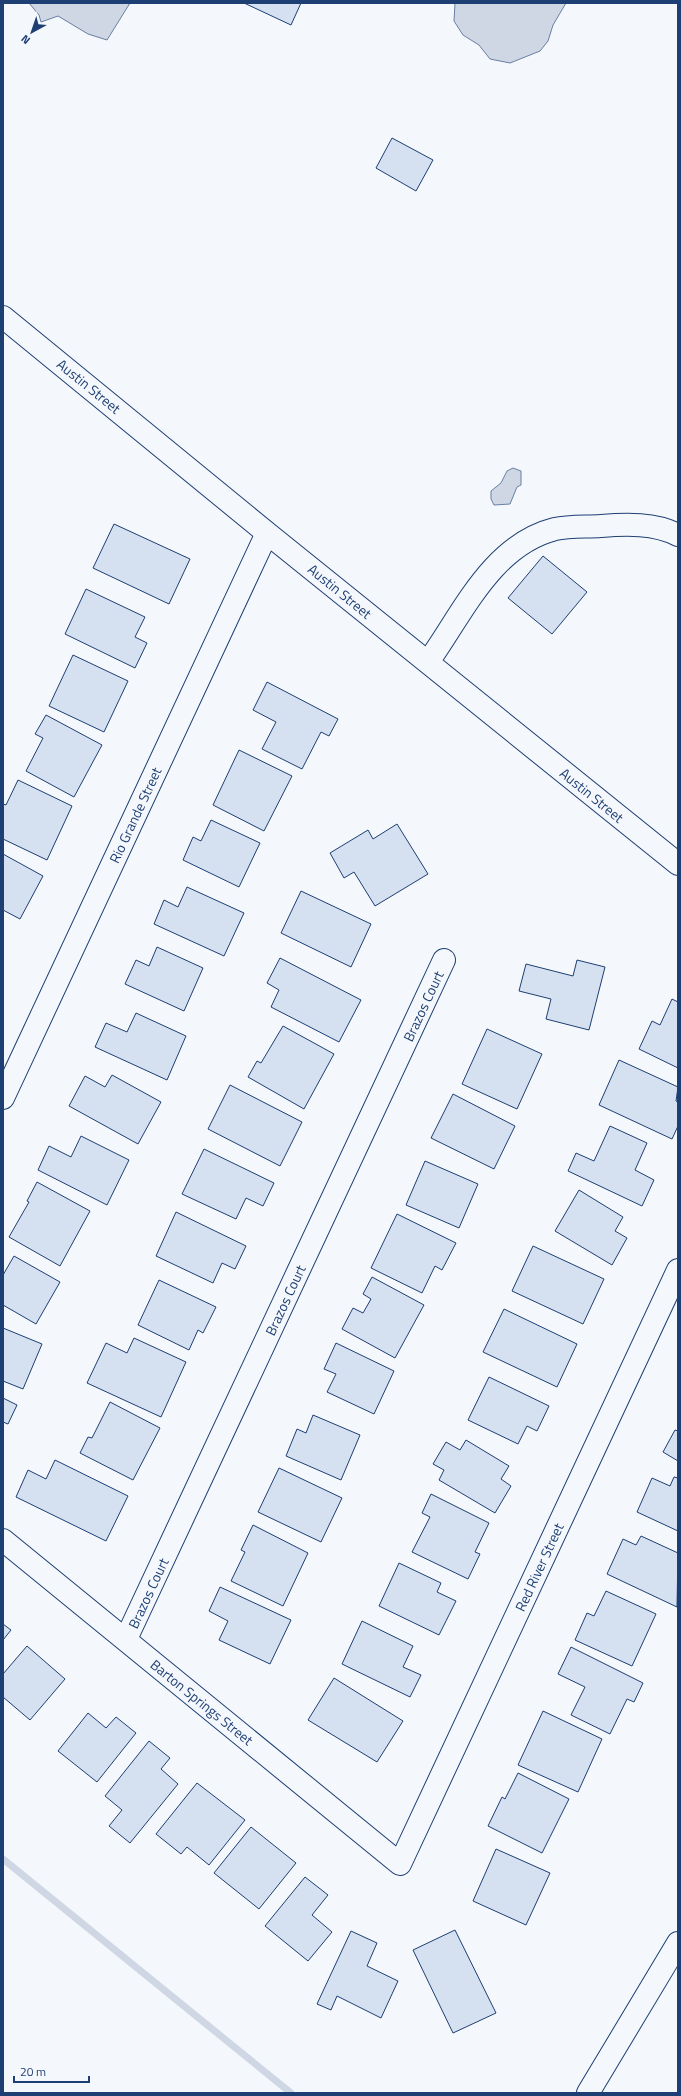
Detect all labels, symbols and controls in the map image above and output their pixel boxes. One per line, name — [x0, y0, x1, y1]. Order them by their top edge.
north arrow — [12, 12, 52, 52]
text: N — [18, 31, 34, 48]
street label: Austin Street — [52, 354, 126, 418]
street label: Austin Street — [303, 559, 377, 623]
street label: Rio Grande Street — [104, 763, 166, 866]
street label: Austin Street — [555, 763, 629, 827]
street label: Brazos Court — [397, 967, 449, 1045]
street label: Brazos Court — [259, 1261, 311, 1339]
street label: Red River Street — [509, 1519, 569, 1615]
street label: Brazos Court — [122, 1554, 174, 1632]
street label: Barton Springs Street — [146, 1654, 258, 1750]
scale bar — [14, 2058, 89, 2084]
text: 20 m — [20, 2062, 46, 2081]

